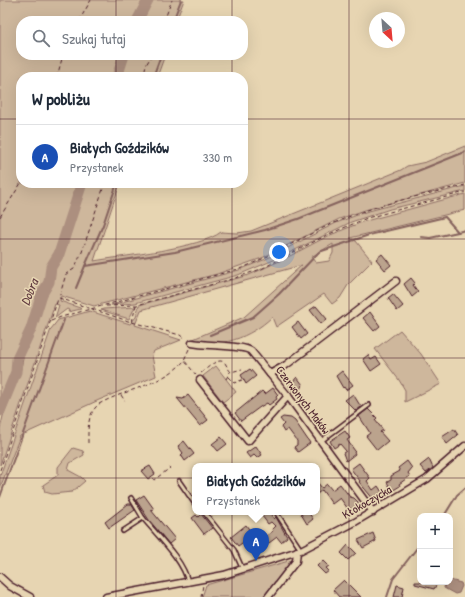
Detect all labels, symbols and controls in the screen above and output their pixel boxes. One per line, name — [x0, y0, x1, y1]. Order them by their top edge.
north arrow — [369, 12, 405, 48]
search box — [16, 16, 248, 60]
icon: search — [30, 27, 52, 49]
text: Szukaj tutaj — [62, 28, 126, 49]
text: W pobliżu — [32, 87, 90, 110]
text: Białych Goździków — [70, 137, 169, 158]
text: A — [42, 148, 48, 166]
text: 330 m — [203, 148, 232, 166]
text: Przystanek — [70, 158, 123, 176]
your location — [269, 242, 289, 262]
water label: Dobra — [16, 274, 43, 308]
street label: Czerwonych Maków — [272, 362, 335, 438]
popup — [192, 463, 320, 515]
text: Białych Goździków — [207, 470, 305, 491]
street label: Kłokoczycka — [339, 480, 395, 523]
text: Przystanek — [207, 491, 260, 509]
map controls — [417, 513, 453, 585]
button: + — [417, 513, 453, 549]
pin: A — [243, 528, 269, 561]
button: − — [417, 549, 453, 585]

